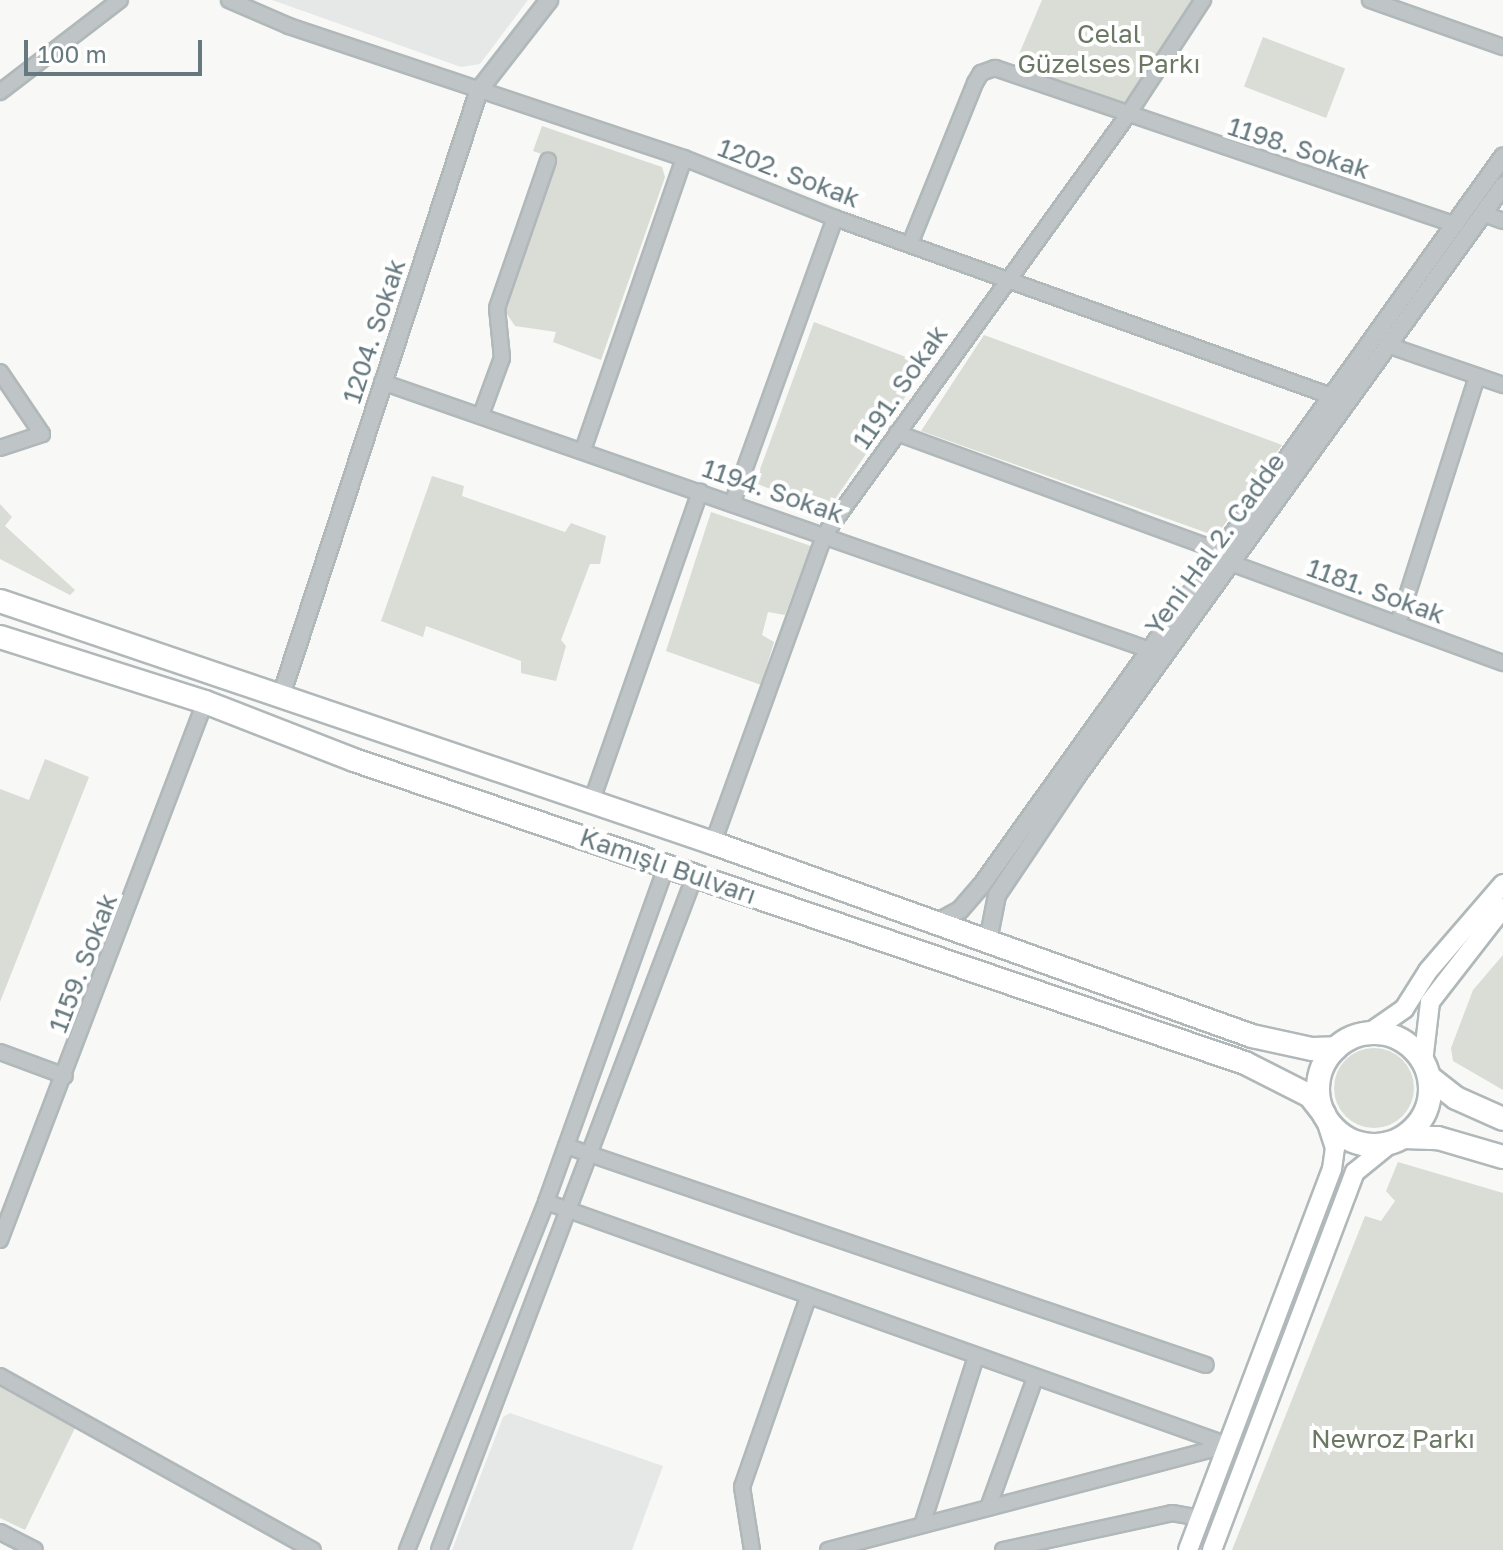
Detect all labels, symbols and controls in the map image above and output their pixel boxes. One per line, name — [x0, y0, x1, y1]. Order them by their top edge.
park label: Celal Güzelses Parkı — [1017, 18, 1201, 80]
scale bar — [28, 24, 206, 74]
text: 100 m — [38, 39, 107, 68]
street label: 1198. Sokak — [1224, 110, 1374, 186]
street label: 1202. Sokak — [714, 132, 864, 214]
street label: 1204. Sokak — [336, 255, 412, 407]
street label: 1191. Sokak — [846, 319, 954, 455]
street label: Yeni Hal 2. Cadde — [1139, 447, 1291, 641]
street label: 1194. Sokak — [698, 452, 848, 530]
street label: 1181. Sokak — [1303, 552, 1449, 630]
street label: Kamışlı Bulvarı — [576, 821, 760, 911]
street label: 1159. Sokak — [42, 889, 124, 1037]
park label: Newroz Parkı — [1311, 1423, 1475, 1455]

